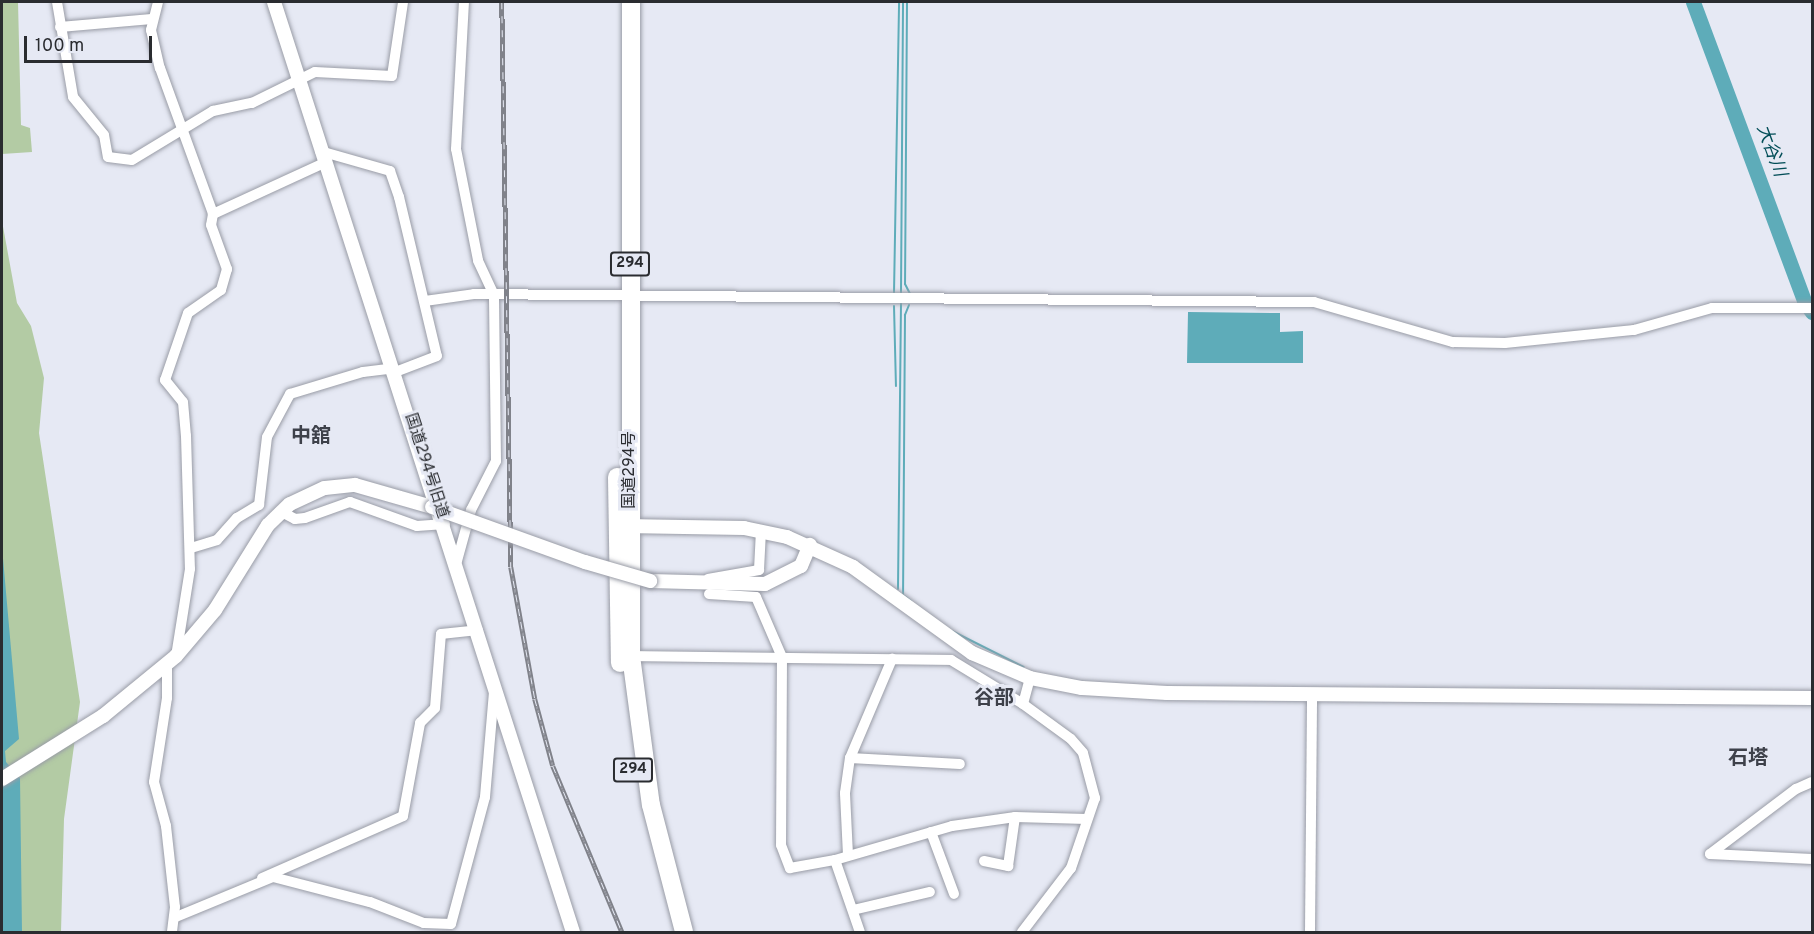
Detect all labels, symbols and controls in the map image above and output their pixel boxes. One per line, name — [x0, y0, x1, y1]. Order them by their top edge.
scale bar — [27, 24, 154, 62]
text: 100 m — [35, 35, 84, 58]
water label: 大谷川 — [1751, 122, 1789, 180]
road number: 294 — [609, 252, 651, 276]
street label: 国道294号旧道 — [400, 411, 452, 521]
district label: 中舘 — [291, 425, 331, 449]
street label: 国道294号 — [620, 431, 640, 509]
district label: 谷部 — [974, 687, 1014, 711]
district label: 石塔 — [1728, 747, 1768, 771]
road number: 294 — [612, 758, 654, 782]

